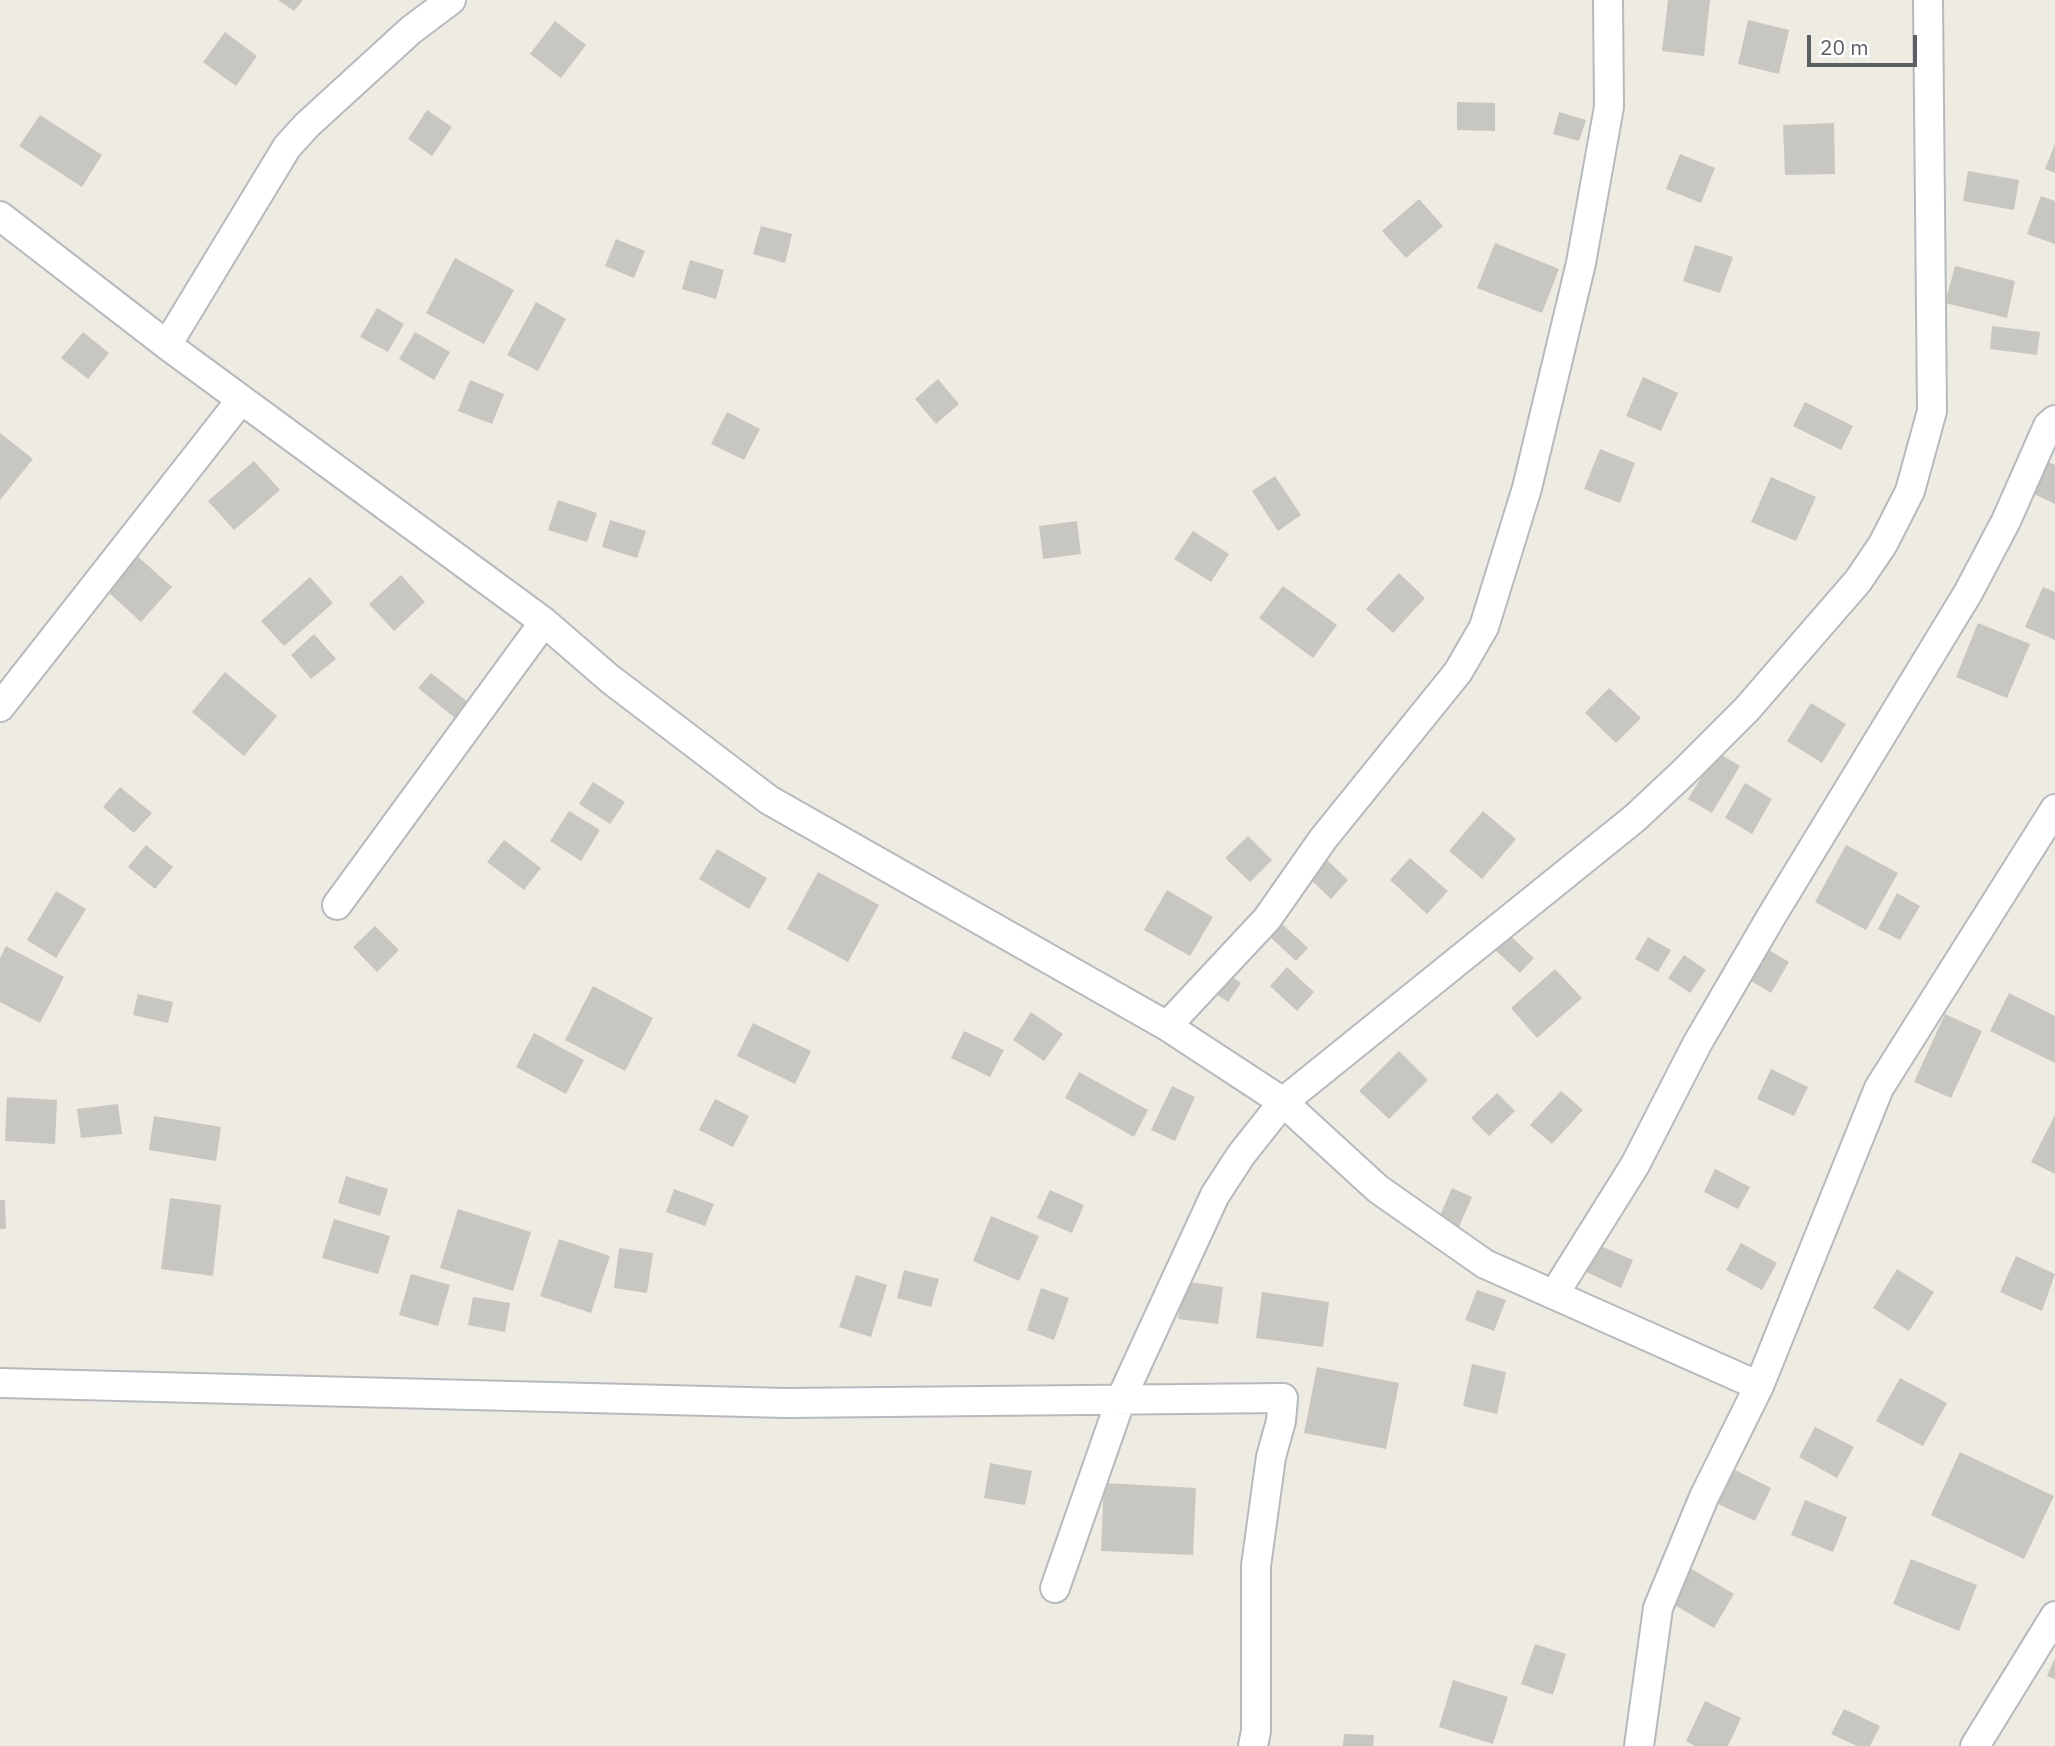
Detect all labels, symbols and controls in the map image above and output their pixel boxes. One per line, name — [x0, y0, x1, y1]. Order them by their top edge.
scale bar — [1810, 21, 1920, 65]
text: 20 m — [1820, 33, 1869, 61]

